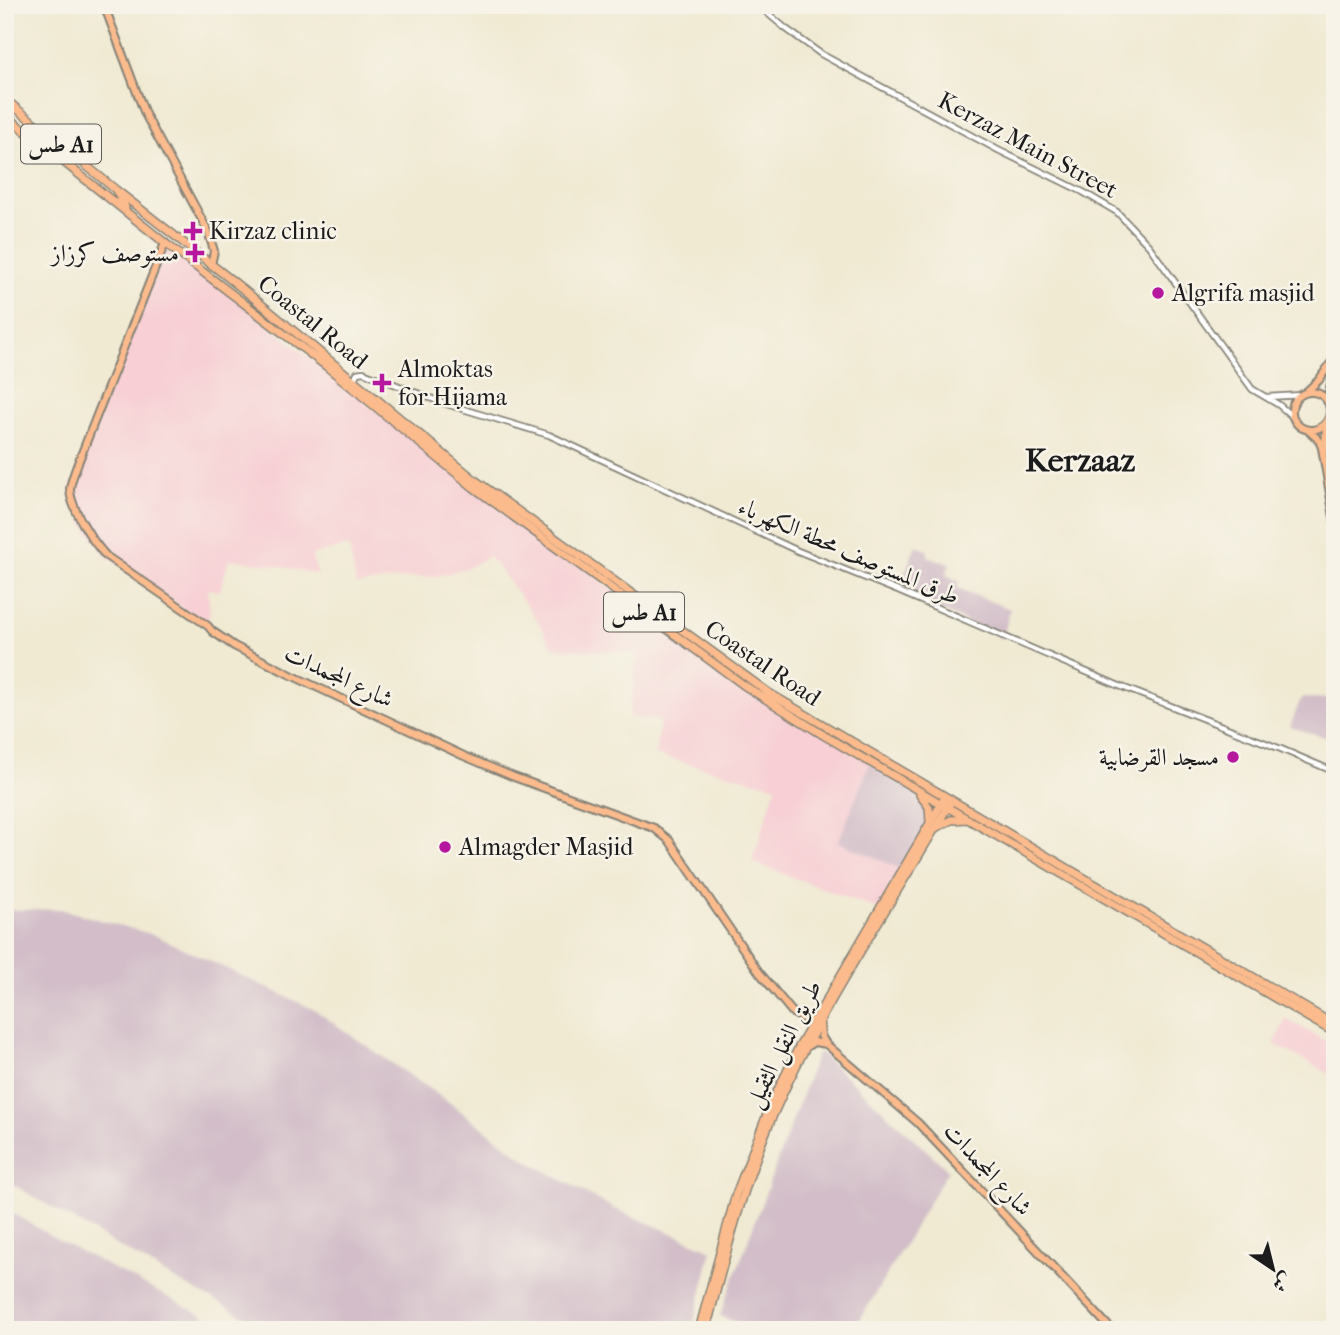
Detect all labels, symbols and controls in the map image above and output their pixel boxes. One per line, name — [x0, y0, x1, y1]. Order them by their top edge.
street label: Kerzaz Main Street — [933, 86, 1123, 204]
road number: طس A1 — [21, 125, 101, 164]
place label: Kirzaz clinic — [209, 217, 337, 245]
marker: Kirzaz clinic — [183, 221, 203, 241]
place label: مستوصف كرزاز — [49, 239, 179, 268]
marker: مستوصف كرزاز — [185, 243, 205, 263]
street label: Coastal Road — [252, 269, 374, 375]
place label: Algrifa masjid — [1171, 279, 1316, 307]
marker: Algrifa masjid — [1150, 285, 1166, 301]
place label: Almoktas for Hijama — [397, 355, 508, 411]
marker: Almoktas for Hijama — [372, 373, 392, 393]
district label: Kerzaaz — [1025, 442, 1135, 479]
street label: طرق المستوصف محطة الكهرباء — [734, 492, 964, 611]
road number: طس A1 — [604, 592, 684, 632]
street label: Coastal Road — [700, 614, 827, 712]
street label: شارع المجمدات — [278, 639, 398, 719]
place label: مسجد القرضابية — [1099, 743, 1219, 772]
marker: مسجد القرضابية — [1225, 749, 1241, 765]
place label: Almagder Masjid — [458, 833, 634, 861]
marker: Almagder Masjid — [437, 839, 453, 855]
street label: طريق النقل الثقيل — [739, 975, 830, 1114]
street label: شارع المجمدات — [933, 1117, 1038, 1225]
north arrow — [1238, 1234, 1308, 1304]
text: ش — [1268, 1268, 1296, 1297]

